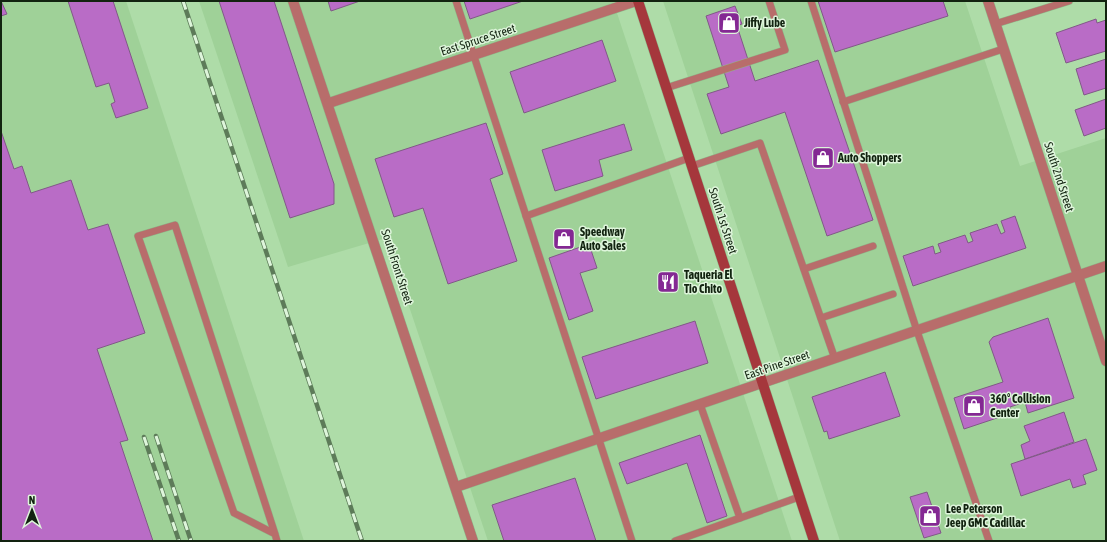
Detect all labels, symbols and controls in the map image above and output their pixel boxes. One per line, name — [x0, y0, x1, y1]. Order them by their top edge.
shop icon: Jiffy Lube — [716, 10, 742, 36]
place label: Jiffy Lube — [743, 16, 786, 30]
street label: East Spruce Street — [439, 21, 518, 59]
street label: South 2nd Street — [1041, 140, 1077, 214]
shop icon: Auto Shoppers — [810, 145, 836, 171]
place label: Auto Shoppers — [837, 151, 902, 165]
street label: South 1st Street — [706, 186, 740, 256]
place label: Speedway Auto Sales — [579, 225, 626, 253]
shop icon: Speedway Auto Sales — [551, 226, 577, 252]
street label: South Front Street — [378, 228, 416, 307]
place label: Taqueria El Tio Chito — [684, 268, 734, 296]
restaurant icon: Taqueria El Tio Chito — [655, 269, 681, 295]
street label: East Pine Street — [743, 347, 812, 383]
place label: 360° Collision Center — [990, 392, 1051, 420]
shop icon: 360° Collision Center — [961, 393, 987, 419]
north arrow — [12, 490, 52, 530]
text: N — [29, 494, 35, 506]
place label: Lee Peterson Jeep GMC Cadillac — [945, 502, 1026, 530]
shop icon: Lee Peterson Jeep GMC Cadillac — [917, 503, 943, 529]

